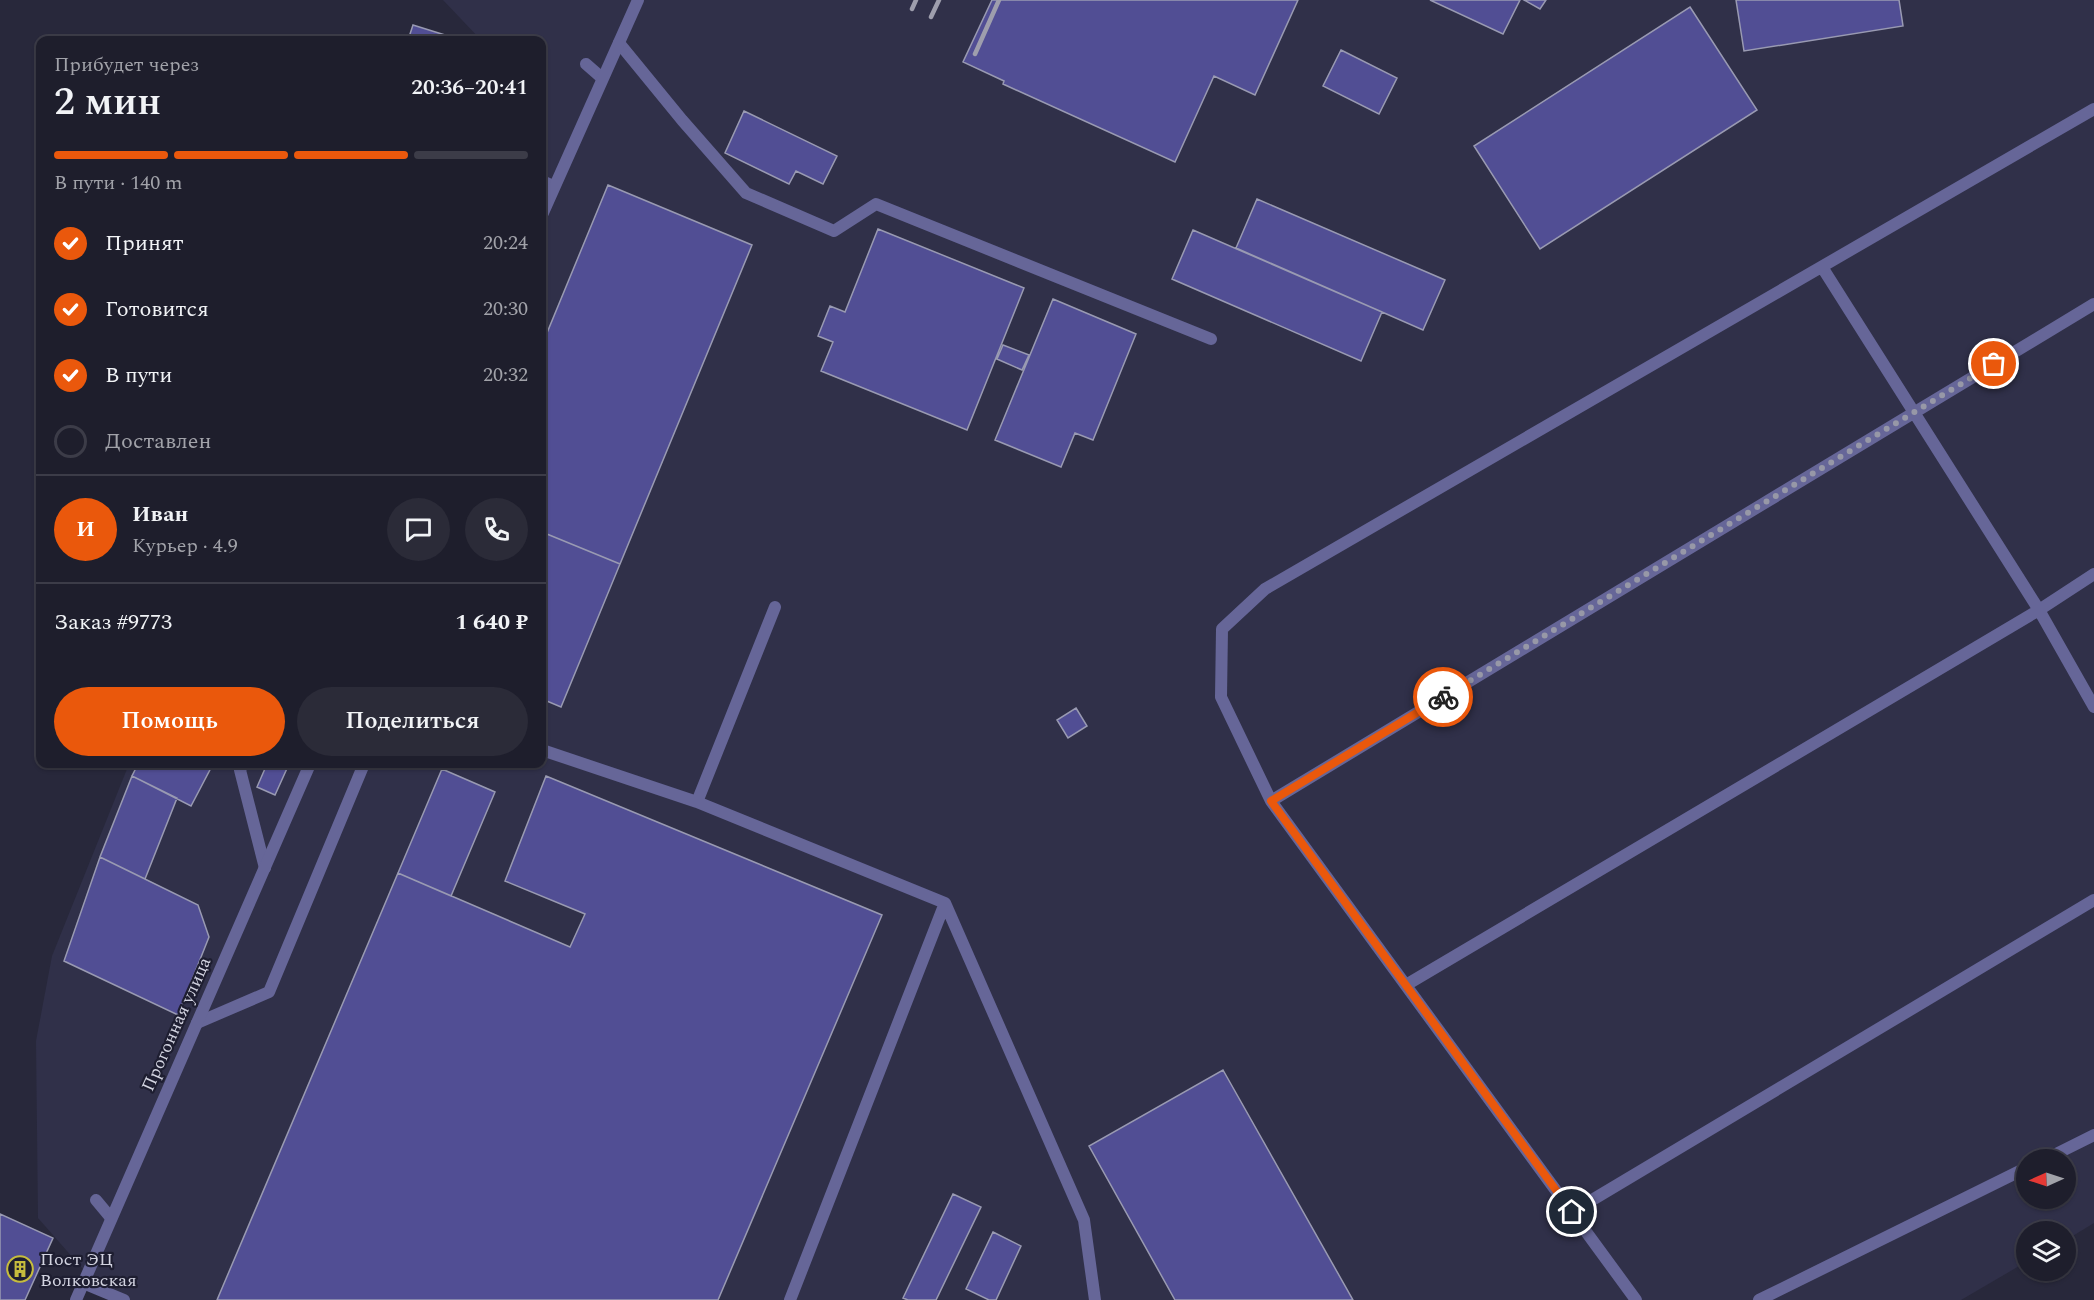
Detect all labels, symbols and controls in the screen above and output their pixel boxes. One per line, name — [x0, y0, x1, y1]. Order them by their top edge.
text: Прибудет через — [54, 50, 199, 80]
text: 20:36–20:41 — [411, 71, 528, 104]
text: 2 мин — [54, 73, 161, 132]
text: В пути · 140 m — [54, 168, 182, 198]
icon: check — [54, 227, 87, 260]
text: Принят — [105, 227, 184, 260]
text: 20:24 — [483, 228, 528, 258]
icon: check — [54, 293, 87, 326]
text: Готовится — [105, 293, 209, 326]
text: 20:30 — [483, 294, 528, 324]
pin — [1968, 338, 2019, 389]
icon: bag — [1977, 347, 2010, 380]
icon: check — [54, 359, 87, 392]
text: В пути — [105, 359, 172, 392]
text: 20:32 — [483, 360, 528, 390]
text: Доставлен — [105, 425, 212, 458]
text: Иван — [132, 498, 188, 531]
button: chat — [387, 498, 450, 561]
button: phone — [465, 498, 528, 561]
text: И — [76, 513, 95, 546]
text: Курьер · 4.9 — [132, 531, 238, 561]
text: Заказ #9773 — [54, 606, 172, 639]
text: 1 640 ₽ — [455, 606, 528, 639]
courier — [1413, 667, 1473, 727]
icon: bike — [1427, 681, 1460, 714]
button: Помощь — [54, 687, 285, 756]
button: Поделиться — [297, 687, 528, 756]
street label: Прогонная улица — [135, 952, 218, 1096]
north arrow — [2016, 1149, 2076, 1209]
map controls — [2016, 1149, 2076, 1281]
pin — [1546, 1186, 1597, 1237]
icon: home — [1555, 1195, 1588, 1228]
button: layers — [2016, 1221, 2076, 1281]
place label: Пост ЭЦ Волковская — [40, 1246, 137, 1294]
building icon: Пост ЭЦ Волковская — [5, 1254, 35, 1284]

